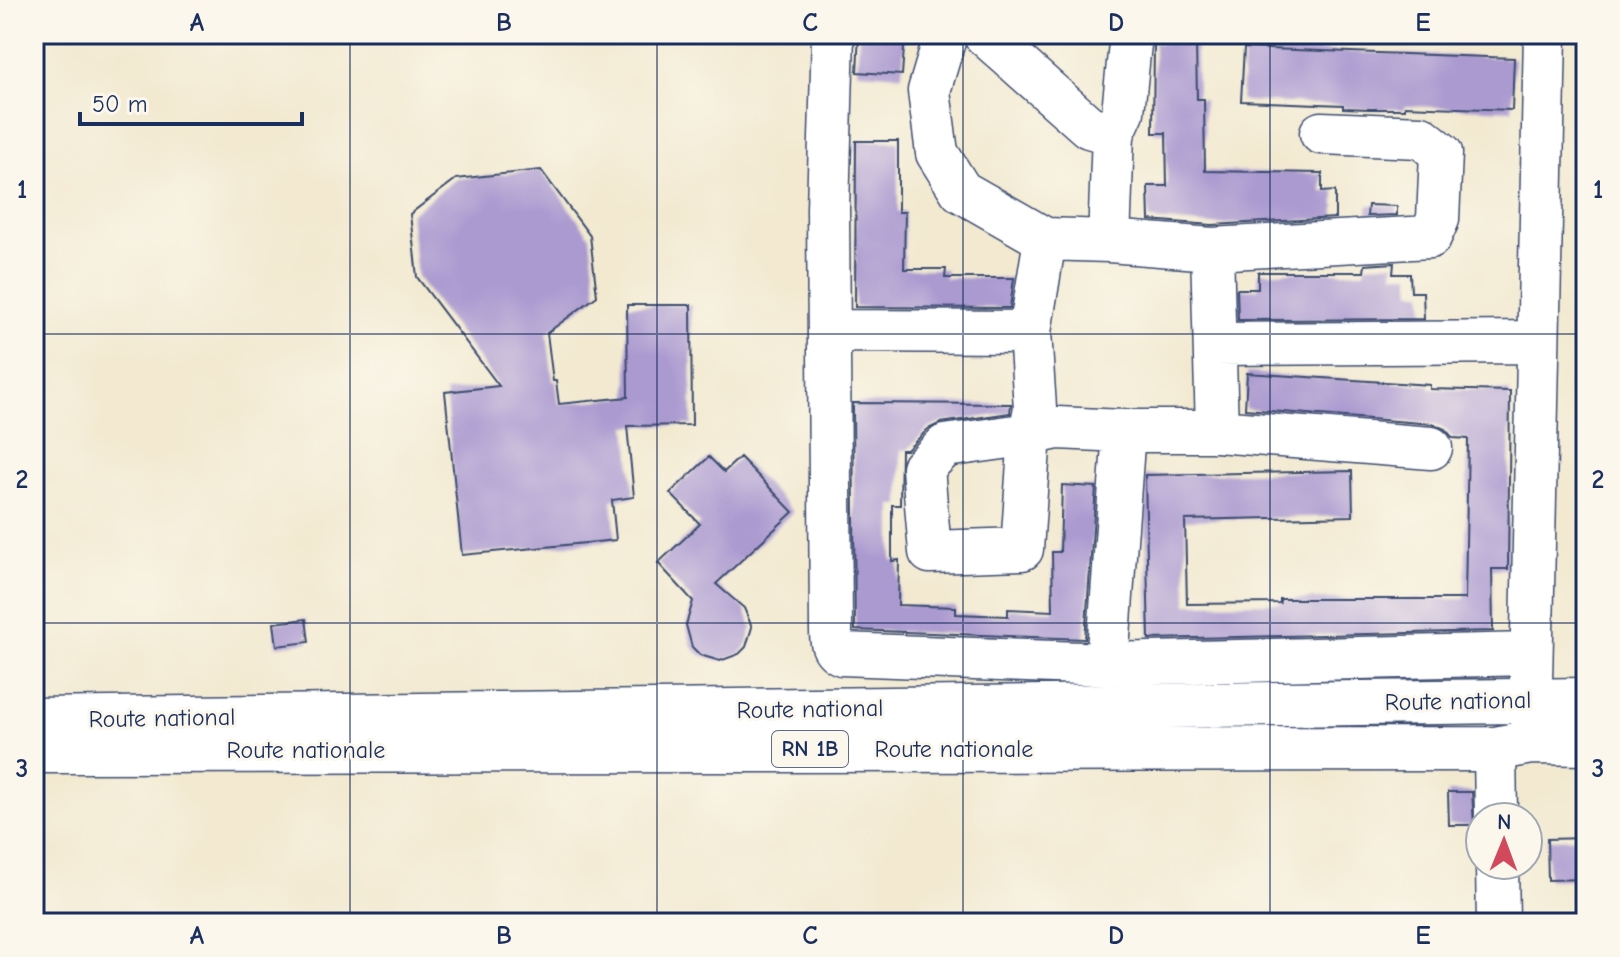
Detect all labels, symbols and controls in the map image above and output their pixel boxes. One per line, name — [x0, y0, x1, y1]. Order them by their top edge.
text: A — [190, 8, 205, 38]
text: B — [496, 8, 512, 38]
text: C — [802, 8, 818, 38]
text: D — [1108, 8, 1124, 38]
text: E — [1415, 8, 1431, 38]
scale bar — [80, 76, 302, 126]
text: 50 m — [92, 90, 148, 118]
text: 1 — [17, 175, 27, 205]
text: 1 — [1593, 175, 1603, 205]
text: 2 — [16, 465, 28, 495]
text: 2 — [1592, 465, 1604, 495]
street label: Route national — [1384, 686, 1532, 716]
street label: Route national — [736, 694, 884, 724]
street label: Route national — [88, 703, 236, 733]
road number: RN 1B — [772, 731, 848, 767]
street label: Route nationale — [875, 735, 1033, 763]
street label: Route nationale — [227, 736, 385, 764]
text: 3 — [16, 754, 28, 784]
text: 3 — [1592, 754, 1604, 784]
north arrow — [1464, 801, 1544, 881]
text: N — [1497, 809, 1512, 835]
text: A — [190, 921, 205, 951]
text: B — [496, 921, 512, 951]
text: C — [802, 921, 818, 951]
text: D — [1108, 921, 1124, 951]
text: E — [1415, 921, 1431, 951]

